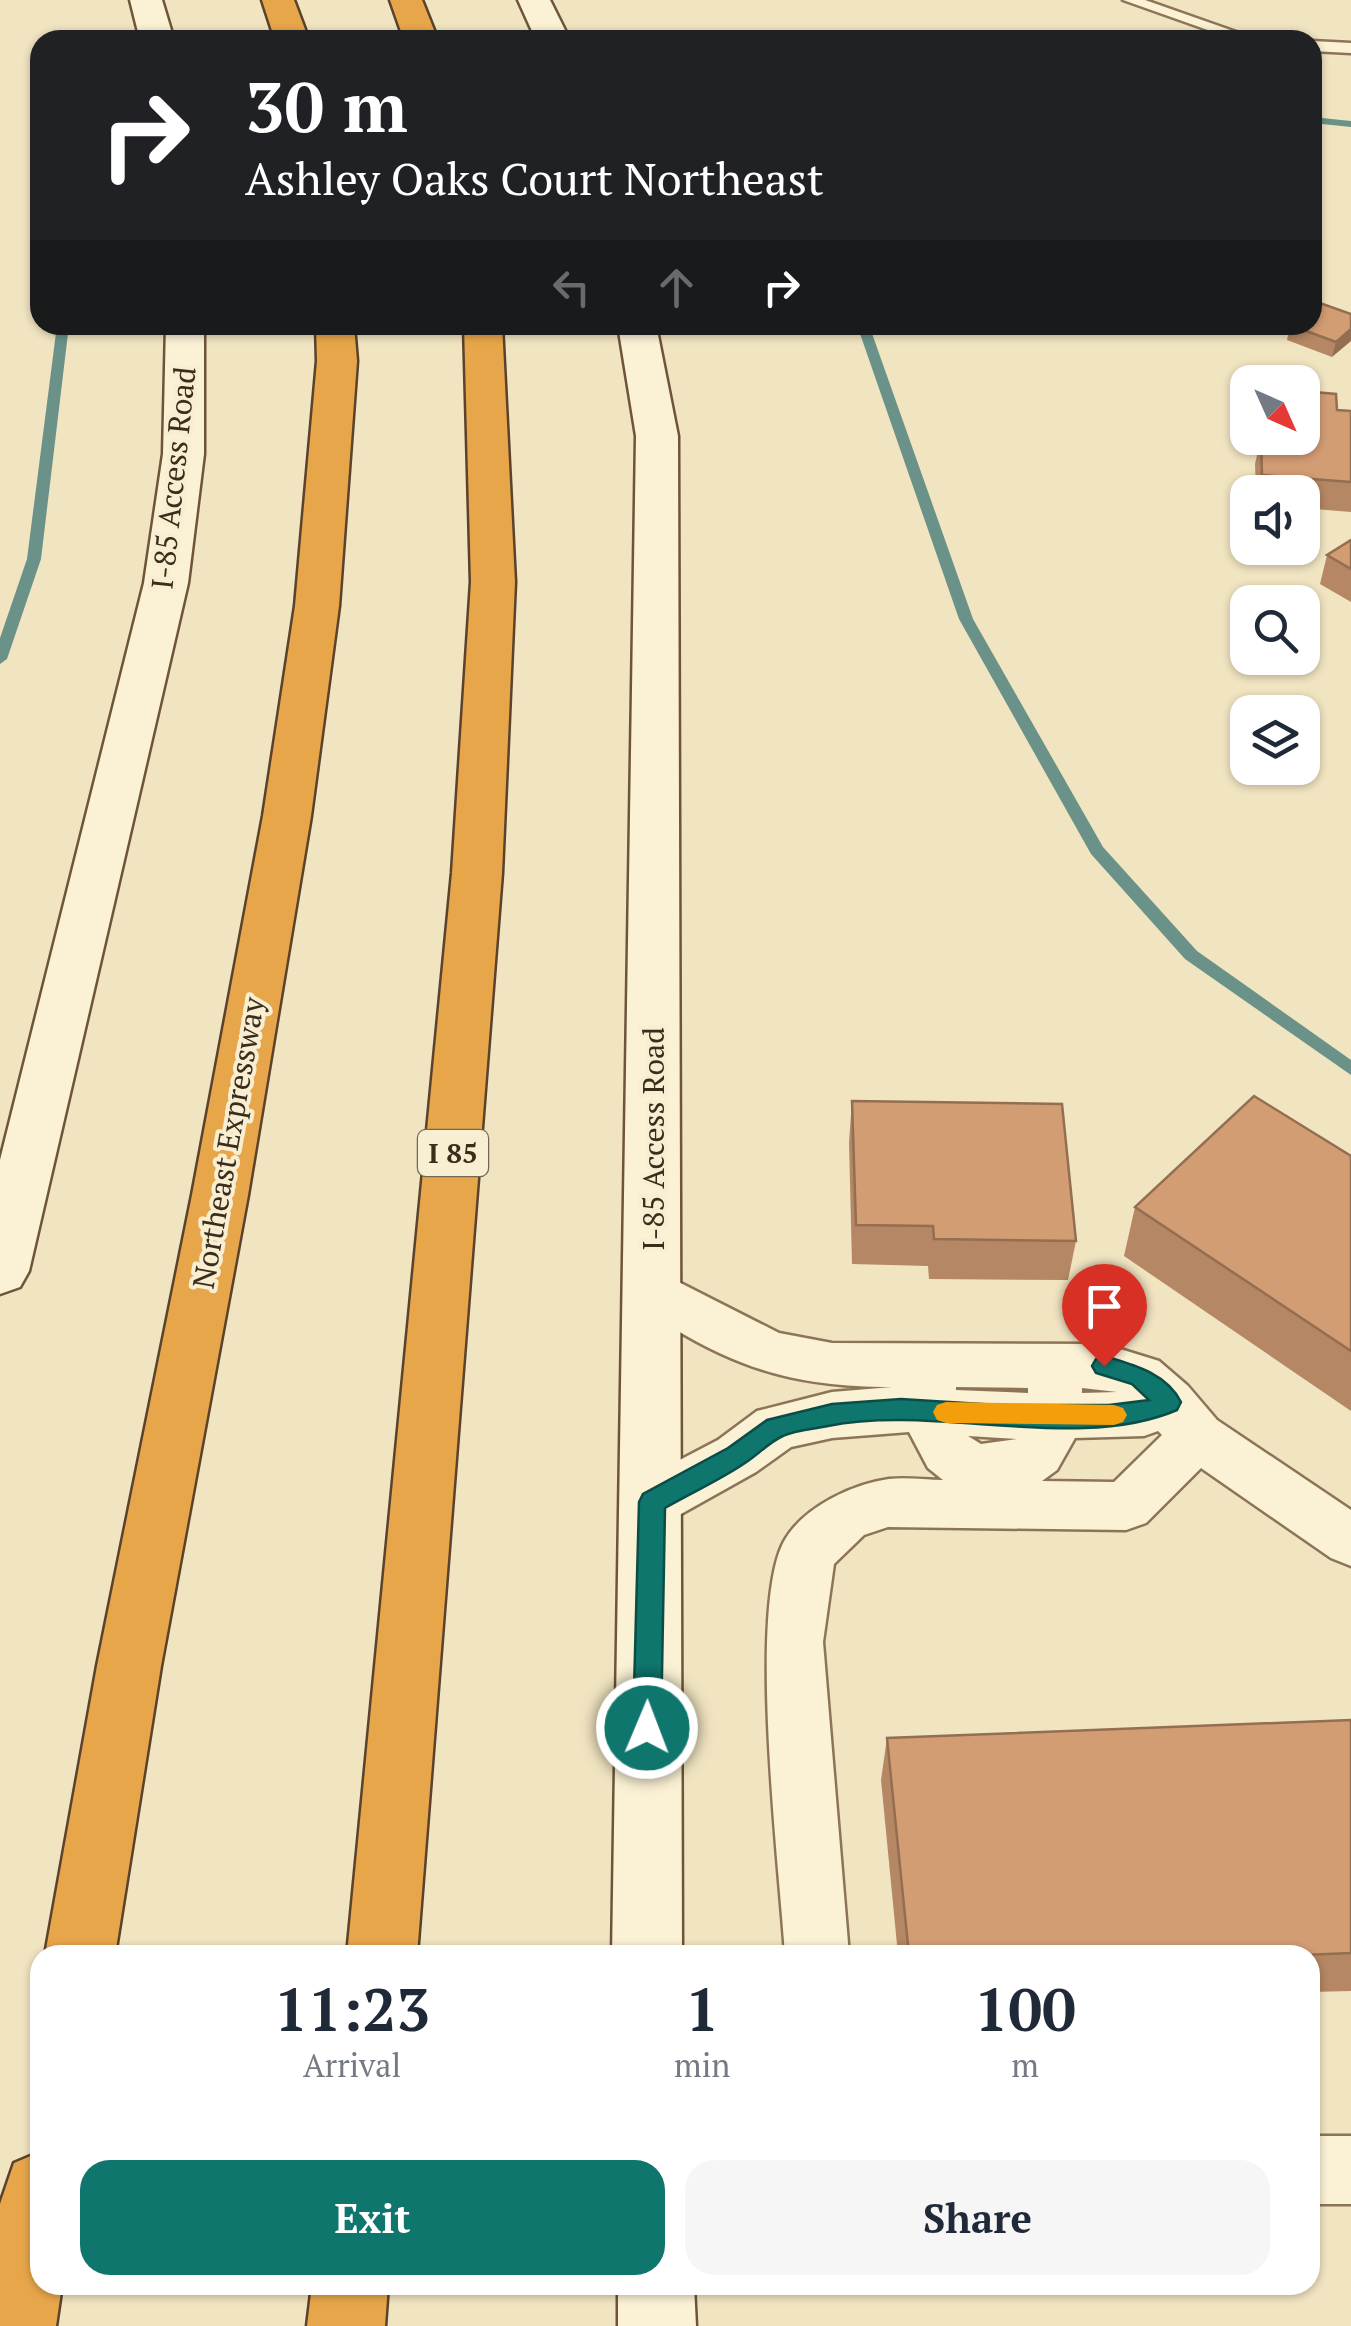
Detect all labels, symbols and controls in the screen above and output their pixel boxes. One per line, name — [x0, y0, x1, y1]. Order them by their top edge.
text: 30 m — [245, 59, 408, 152]
icon: right — [80, 70, 210, 200]
text: Ashley Oaks Court Northeast — [245, 148, 824, 208]
icon: left — [544, 260, 599, 315]
icon: ahead — [649, 260, 704, 315]
icon: right — [754, 260, 809, 315]
street label: I-85 Access Road — [141, 365, 205, 591]
north arrow — [1230, 365, 1320, 455]
map controls — [1230, 365, 1320, 785]
button: sound — [1230, 475, 1320, 565]
button: search — [1230, 585, 1320, 675]
button: layers — [1230, 695, 1320, 785]
street label: Northeast Expressway — [183, 993, 273, 1292]
street label: I-85 Access Road — [633, 1027, 673, 1251]
road number: I 85 — [418, 1130, 488, 1176]
pin — [1062, 1264, 1147, 1367]
icon: arrive — [1077, 1279, 1132, 1334]
position arrow — [595, 1676, 699, 1780]
text: 11:23 — [274, 1969, 430, 2048]
text: 1 — [685, 1969, 719, 2048]
text: 100 — [974, 1969, 1076, 2048]
text: Arrival — [303, 2044, 401, 2086]
text: min — [674, 2044, 730, 2086]
text: m — [1011, 2044, 1039, 2086]
button: Exit — [80, 2160, 665, 2275]
button: Share — [685, 2160, 1270, 2275]

